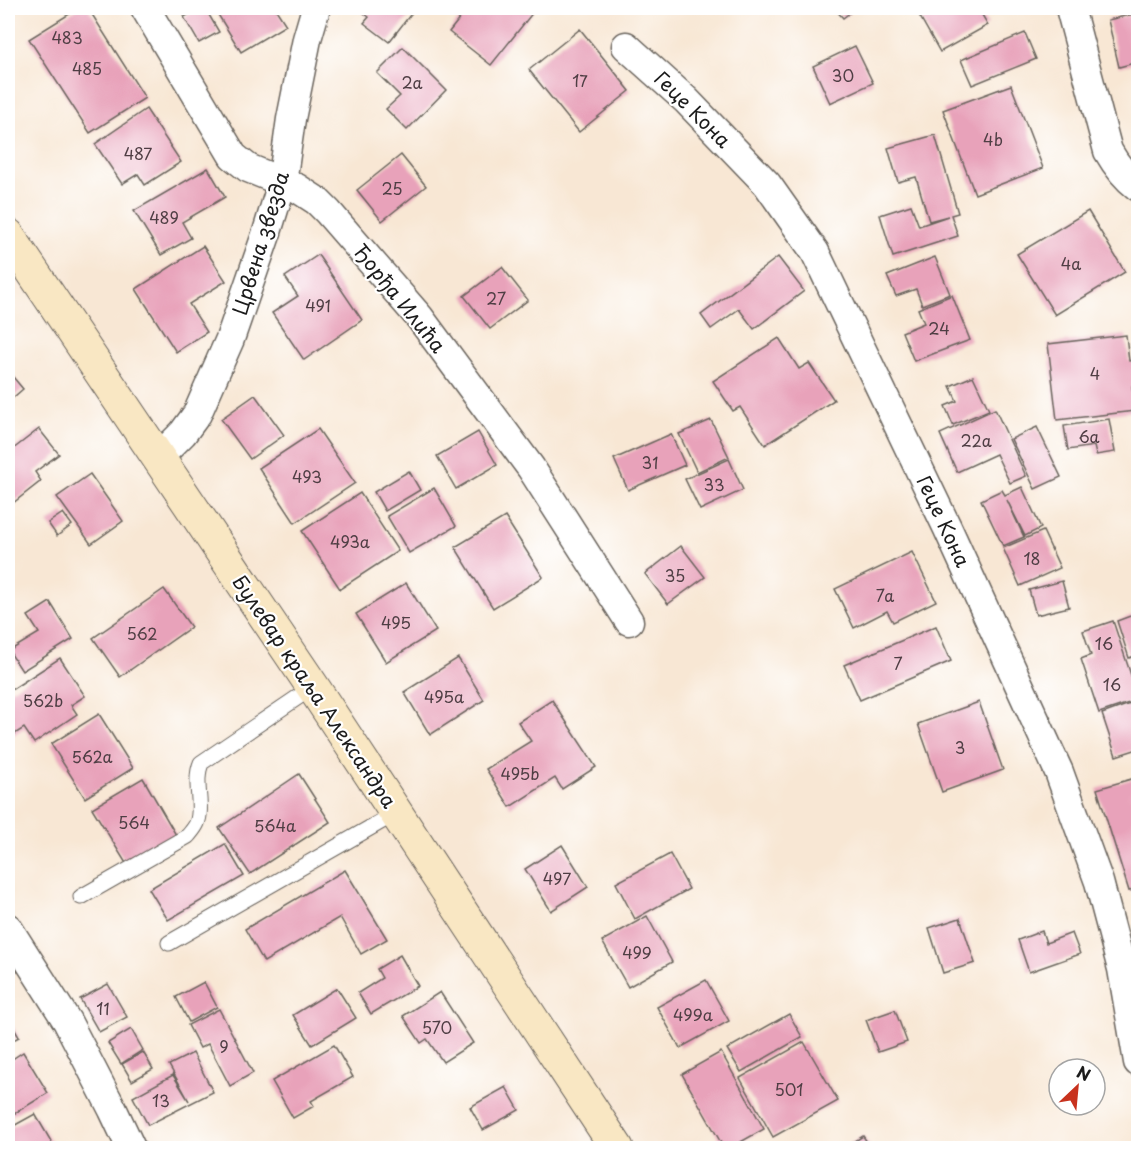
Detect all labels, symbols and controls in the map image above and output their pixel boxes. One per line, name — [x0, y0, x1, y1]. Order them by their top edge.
house number: 483 — [51, 25, 83, 49]
house number: 485 — [72, 56, 102, 80]
house number: 30 — [832, 63, 854, 87]
street label: Геце Кона — [648, 64, 739, 155]
house number: 17 — [572, 68, 588, 92]
house number: 2a — [402, 70, 423, 94]
house number: 4b — [983, 127, 1003, 151]
house number: 487 — [124, 141, 152, 165]
street label: Црвена звезда — [224, 167, 296, 319]
house number: 25 — [381, 176, 403, 200]
house number: 489 — [149, 205, 179, 229]
street label: Ђорђа Илића — [347, 237, 454, 359]
house number: 4a — [1061, 251, 1081, 275]
house number: 27 — [486, 286, 506, 310]
house number: 491 — [305, 293, 331, 317]
house number: 24 — [928, 316, 950, 340]
house number: 4 — [1090, 361, 1100, 385]
house number: 6a — [1078, 424, 1100, 448]
house number: 22a — [960, 428, 992, 452]
house number: 31 — [642, 450, 658, 474]
house number: 493 — [292, 464, 322, 488]
street label: Геце Кона — [910, 470, 979, 572]
house number: 33 — [703, 472, 725, 496]
house number: 493a — [330, 529, 370, 553]
house number: 18 — [1023, 546, 1041, 570]
house number: 35 — [665, 563, 685, 587]
street label: Булевар краља Александра — [226, 568, 405, 814]
house number: 7a — [876, 583, 894, 607]
house number: 495 — [381, 610, 411, 634]
house number: 562 — [126, 621, 158, 645]
house number: 16 — [1095, 631, 1113, 655]
house number: 7 — [893, 651, 903, 675]
house number: 16 — [1103, 672, 1121, 696]
house number: 495a — [424, 684, 464, 708]
house number: 562b — [23, 688, 63, 712]
house number: 3 — [955, 735, 965, 759]
house number: 562a — [72, 744, 113, 768]
house number: 495b — [500, 761, 540, 785]
house number: 564 — [118, 810, 150, 834]
house number: 564a — [254, 813, 296, 837]
house number: 497 — [543, 866, 571, 890]
house number: 499 — [622, 940, 652, 964]
house number: 11 — [96, 996, 110, 1020]
house number: 499a — [673, 1002, 713, 1026]
house number: 570 — [422, 1015, 452, 1039]
house number: 9 — [219, 1034, 229, 1058]
north arrow — [1047, 1057, 1107, 1117]
text: N — [1073, 1059, 1095, 1086]
house number: 501 — [774, 1077, 804, 1101]
house number: 13 — [152, 1088, 170, 1112]

